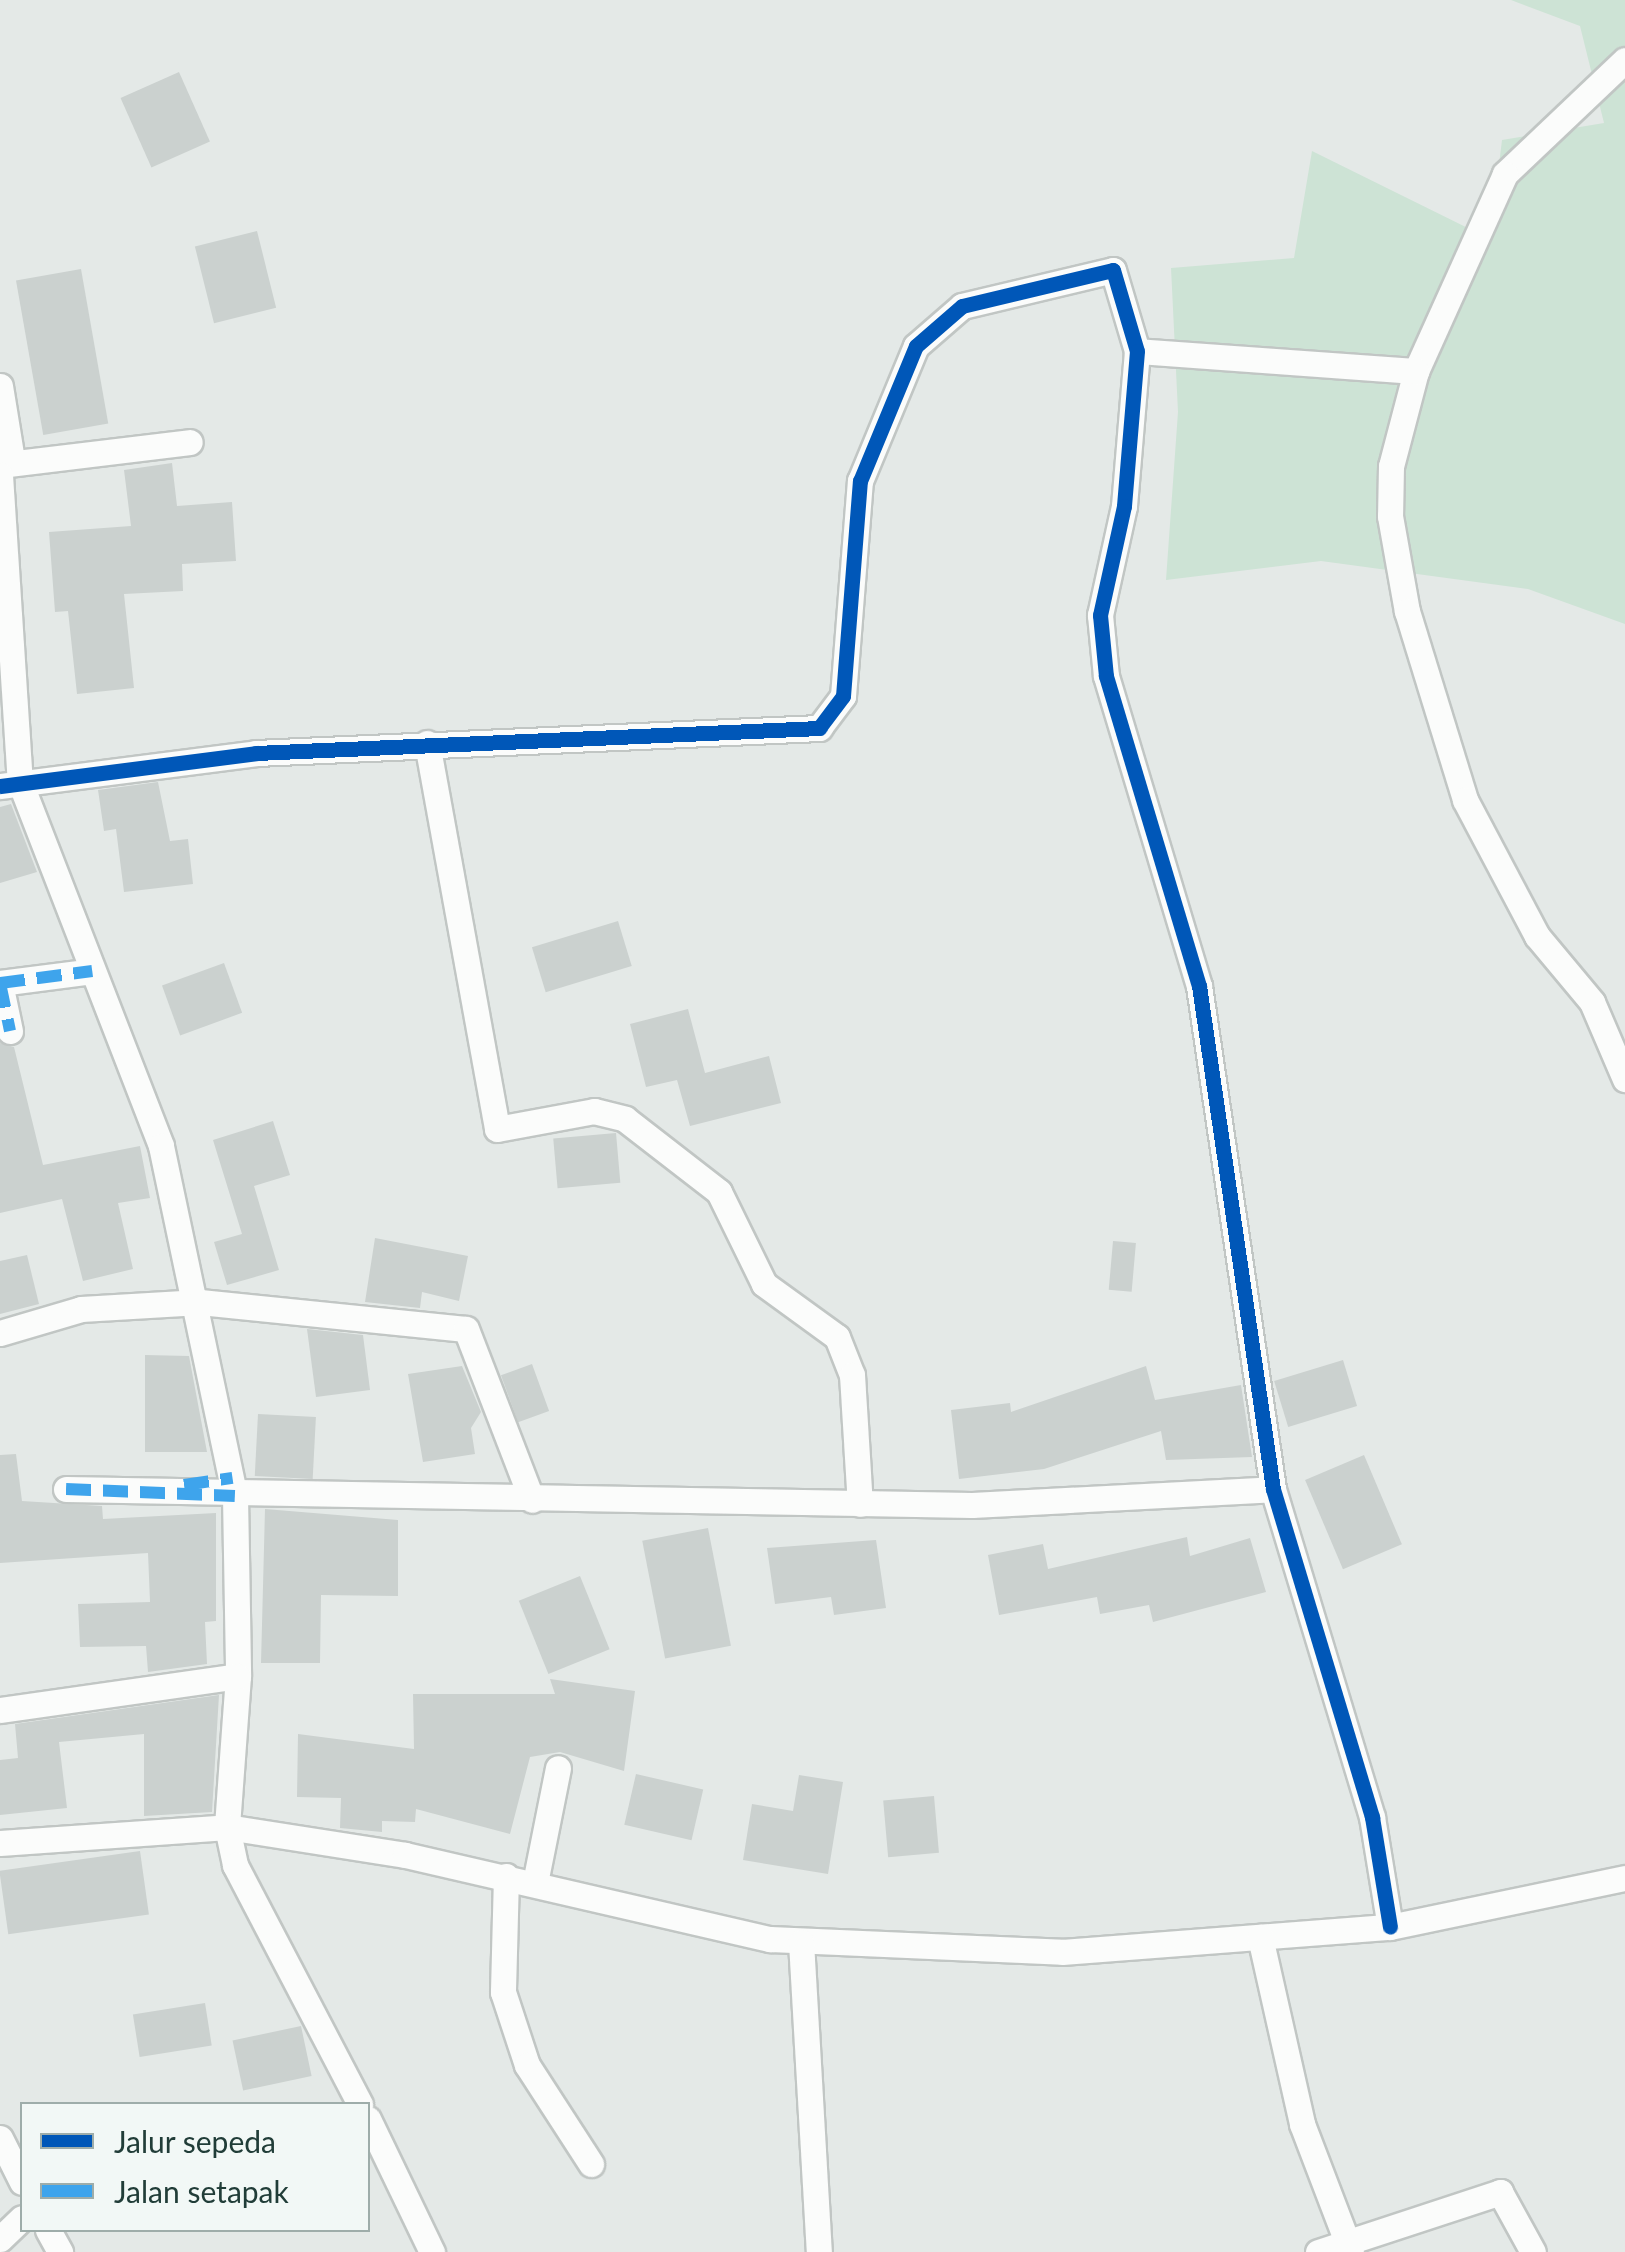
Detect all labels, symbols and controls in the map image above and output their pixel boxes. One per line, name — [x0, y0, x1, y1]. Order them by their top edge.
legend — [20, 2102, 370, 2232]
text: Jalur sepeda — [114, 2123, 276, 2159]
text: Jalan setapak — [114, 2173, 289, 2209]

